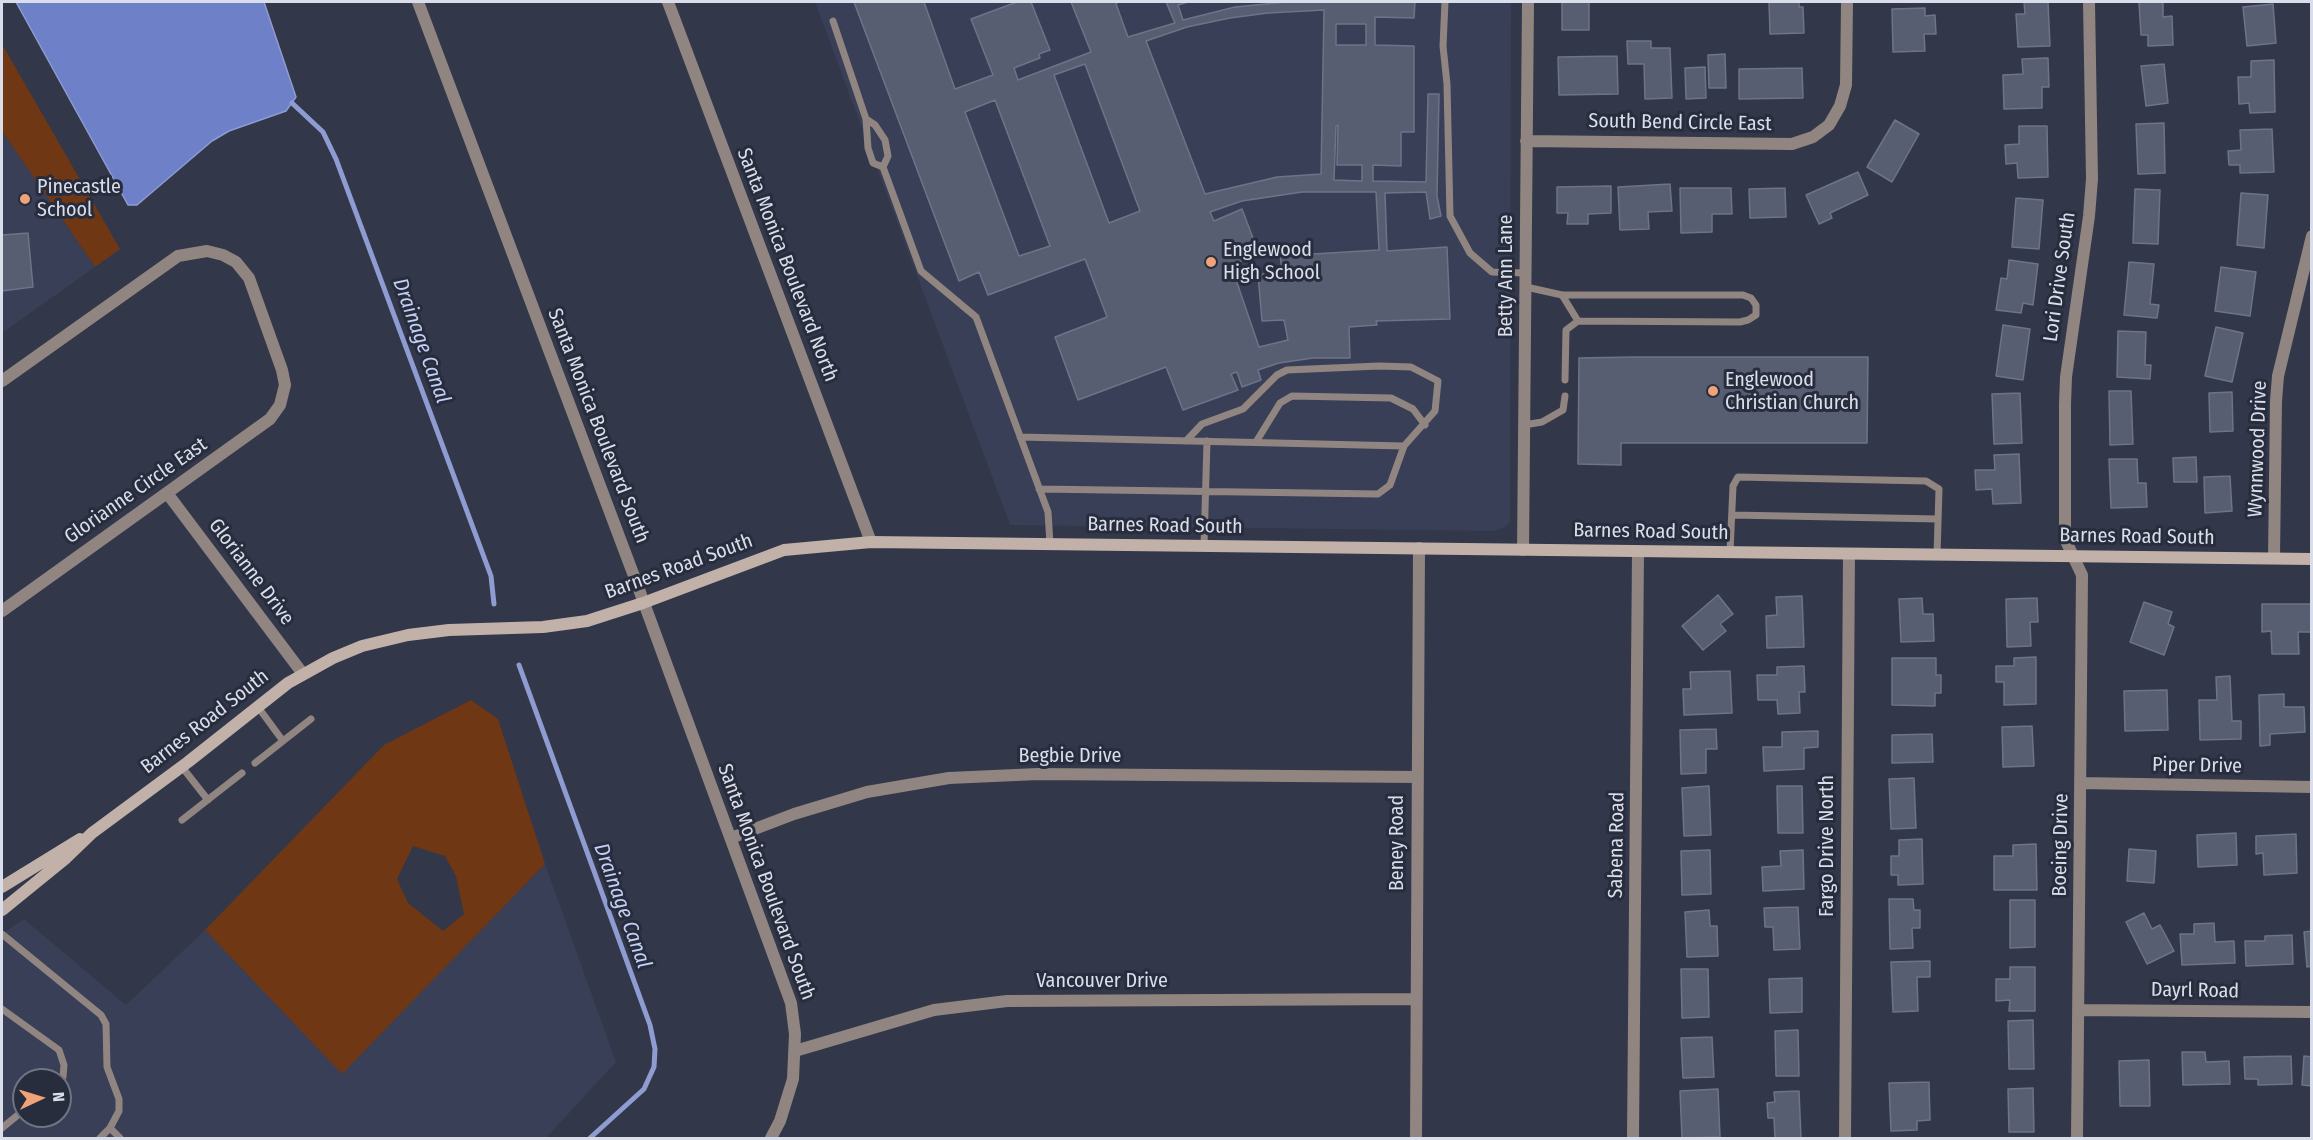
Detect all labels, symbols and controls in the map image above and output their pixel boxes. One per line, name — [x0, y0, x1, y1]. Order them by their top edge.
street label: South Bend Circle East — [1588, 109, 1772, 137]
street label: Santa Monica Boulevard North — [731, 145, 843, 385]
place label: Pinecastle School — [37, 175, 121, 222]
marker: Pinecastle School — [18, 192, 32, 206]
street label: Lori Drive South — [2039, 211, 2081, 343]
street label: Betty Ann Lane — [1494, 215, 1518, 337]
place label: Englewood High School — [1223, 238, 1320, 285]
marker: Englewood High School — [1204, 255, 1218, 269]
water label: Drainage Canal — [387, 275, 455, 407]
street label: Santa Monica Boulevard South — [542, 305, 654, 547]
place label: Englewood Christian Church — [1725, 368, 1859, 415]
street label: Wynnwood Drive — [2244, 380, 2272, 518]
marker: Englewood Christian Church — [1706, 384, 1720, 398]
street label: Glorianne Circle East — [60, 433, 212, 549]
street label: Barnes Road South — [1087, 513, 1243, 539]
street label: Glorianne Drive — [203, 514, 299, 630]
street label: Barnes Road South — [1573, 519, 1729, 545]
street label: Barnes Road South — [2059, 524, 2215, 550]
street label: Barnes Road South — [602, 529, 756, 605]
street label: Barnes Road South — [136, 665, 274, 779]
street label: Begbie Drive — [1019, 744, 1121, 768]
street label: Piper Drive — [2152, 753, 2242, 779]
street label: Santa Monica Boulevard South — [712, 761, 820, 1003]
street label: Fargo Drive North — [1815, 775, 1839, 917]
street label: Sabena Road — [1604, 791, 1630, 899]
street label: Boeing Drive — [2048, 793, 2074, 897]
street label: Beney Road — [1385, 795, 1409, 891]
water label: Drainage Canal — [588, 840, 656, 972]
street label: Vancouver Drive — [1036, 969, 1168, 993]
street label: Dayrl Road — [2151, 978, 2239, 1004]
north arrow — [12, 1068, 72, 1128]
text: N — [49, 1091, 68, 1102]

